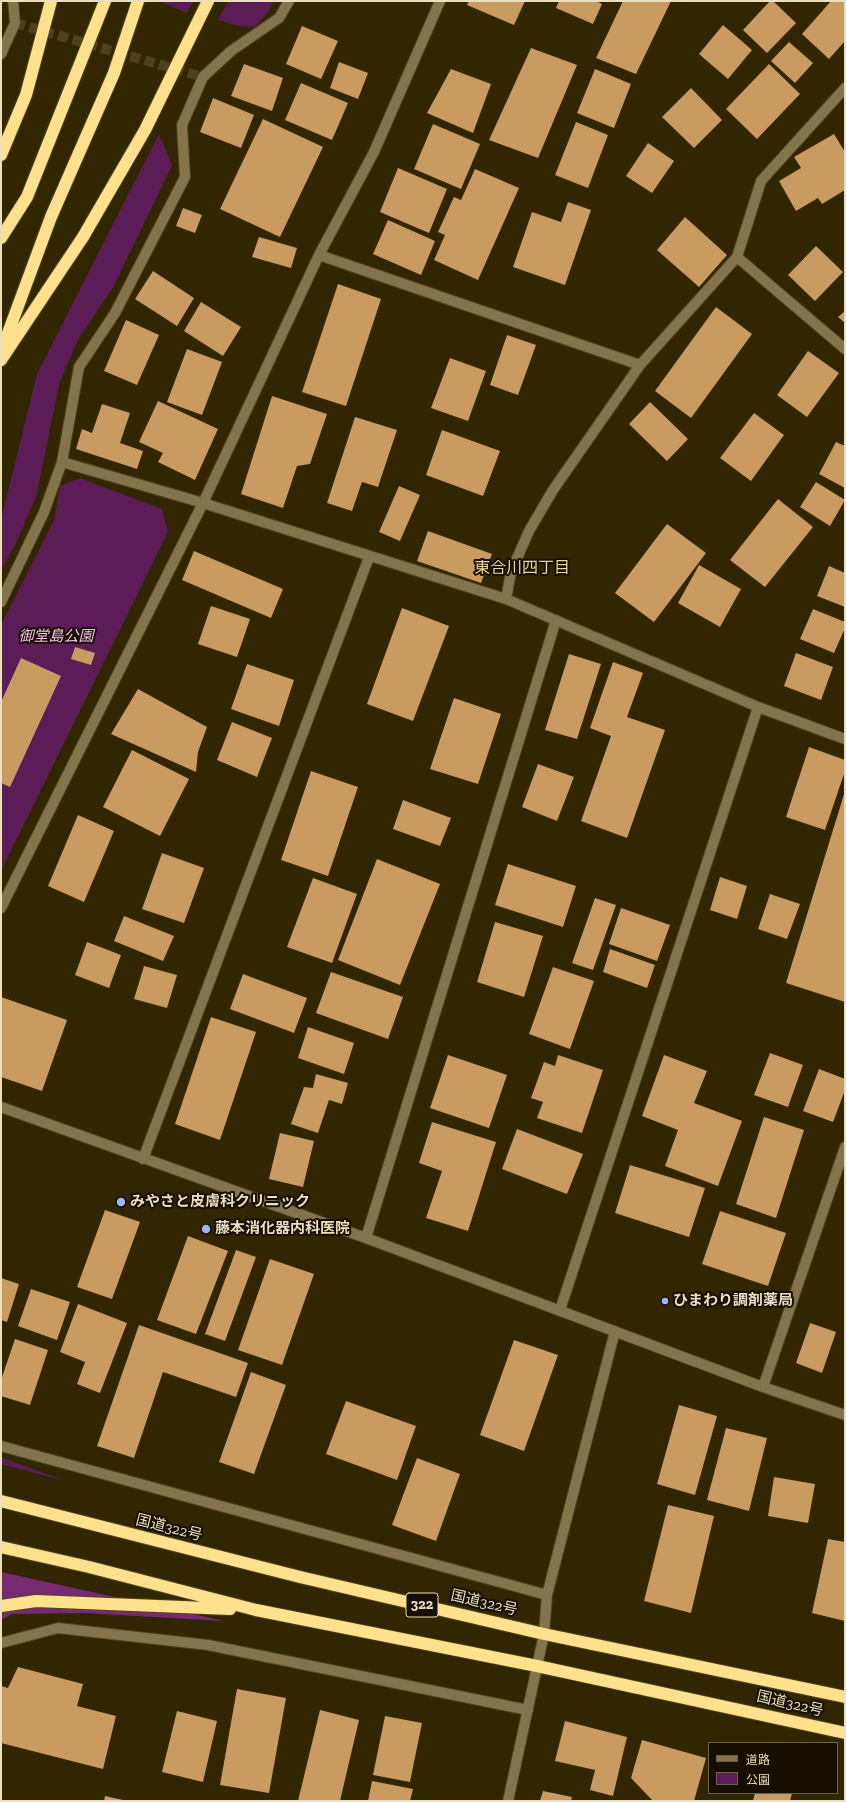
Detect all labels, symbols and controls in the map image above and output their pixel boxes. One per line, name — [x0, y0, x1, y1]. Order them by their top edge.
district label: 東合川四丁目 — [474, 558, 570, 578]
park label: 御堂島公園 — [19, 628, 93, 646]
place label: みやさと皮膚科クリニック — [130, 1193, 310, 1211]
marker: みやさと皮膚科クリニック — [115, 1196, 127, 1208]
place label: 藤本消化器内科医院 — [215, 1220, 350, 1238]
marker: 藤本消化器内科医院 — [200, 1223, 212, 1235]
place label: ひまわり調剤薬局 — [673, 1292, 793, 1310]
marker: ひまわり調剤薬局 — [660, 1296, 670, 1306]
street label: 国道322号 — [134, 1511, 204, 1545]
street label: 国道322号 — [449, 1587, 519, 1619]
road number: 322 — [406, 1593, 438, 1617]
street label: 国道322号 — [755, 1688, 825, 1720]
legend — [708, 1742, 838, 1794]
text: 道路 — [746, 1753, 770, 1767]
text: 公園 — [746, 1773, 770, 1787]

